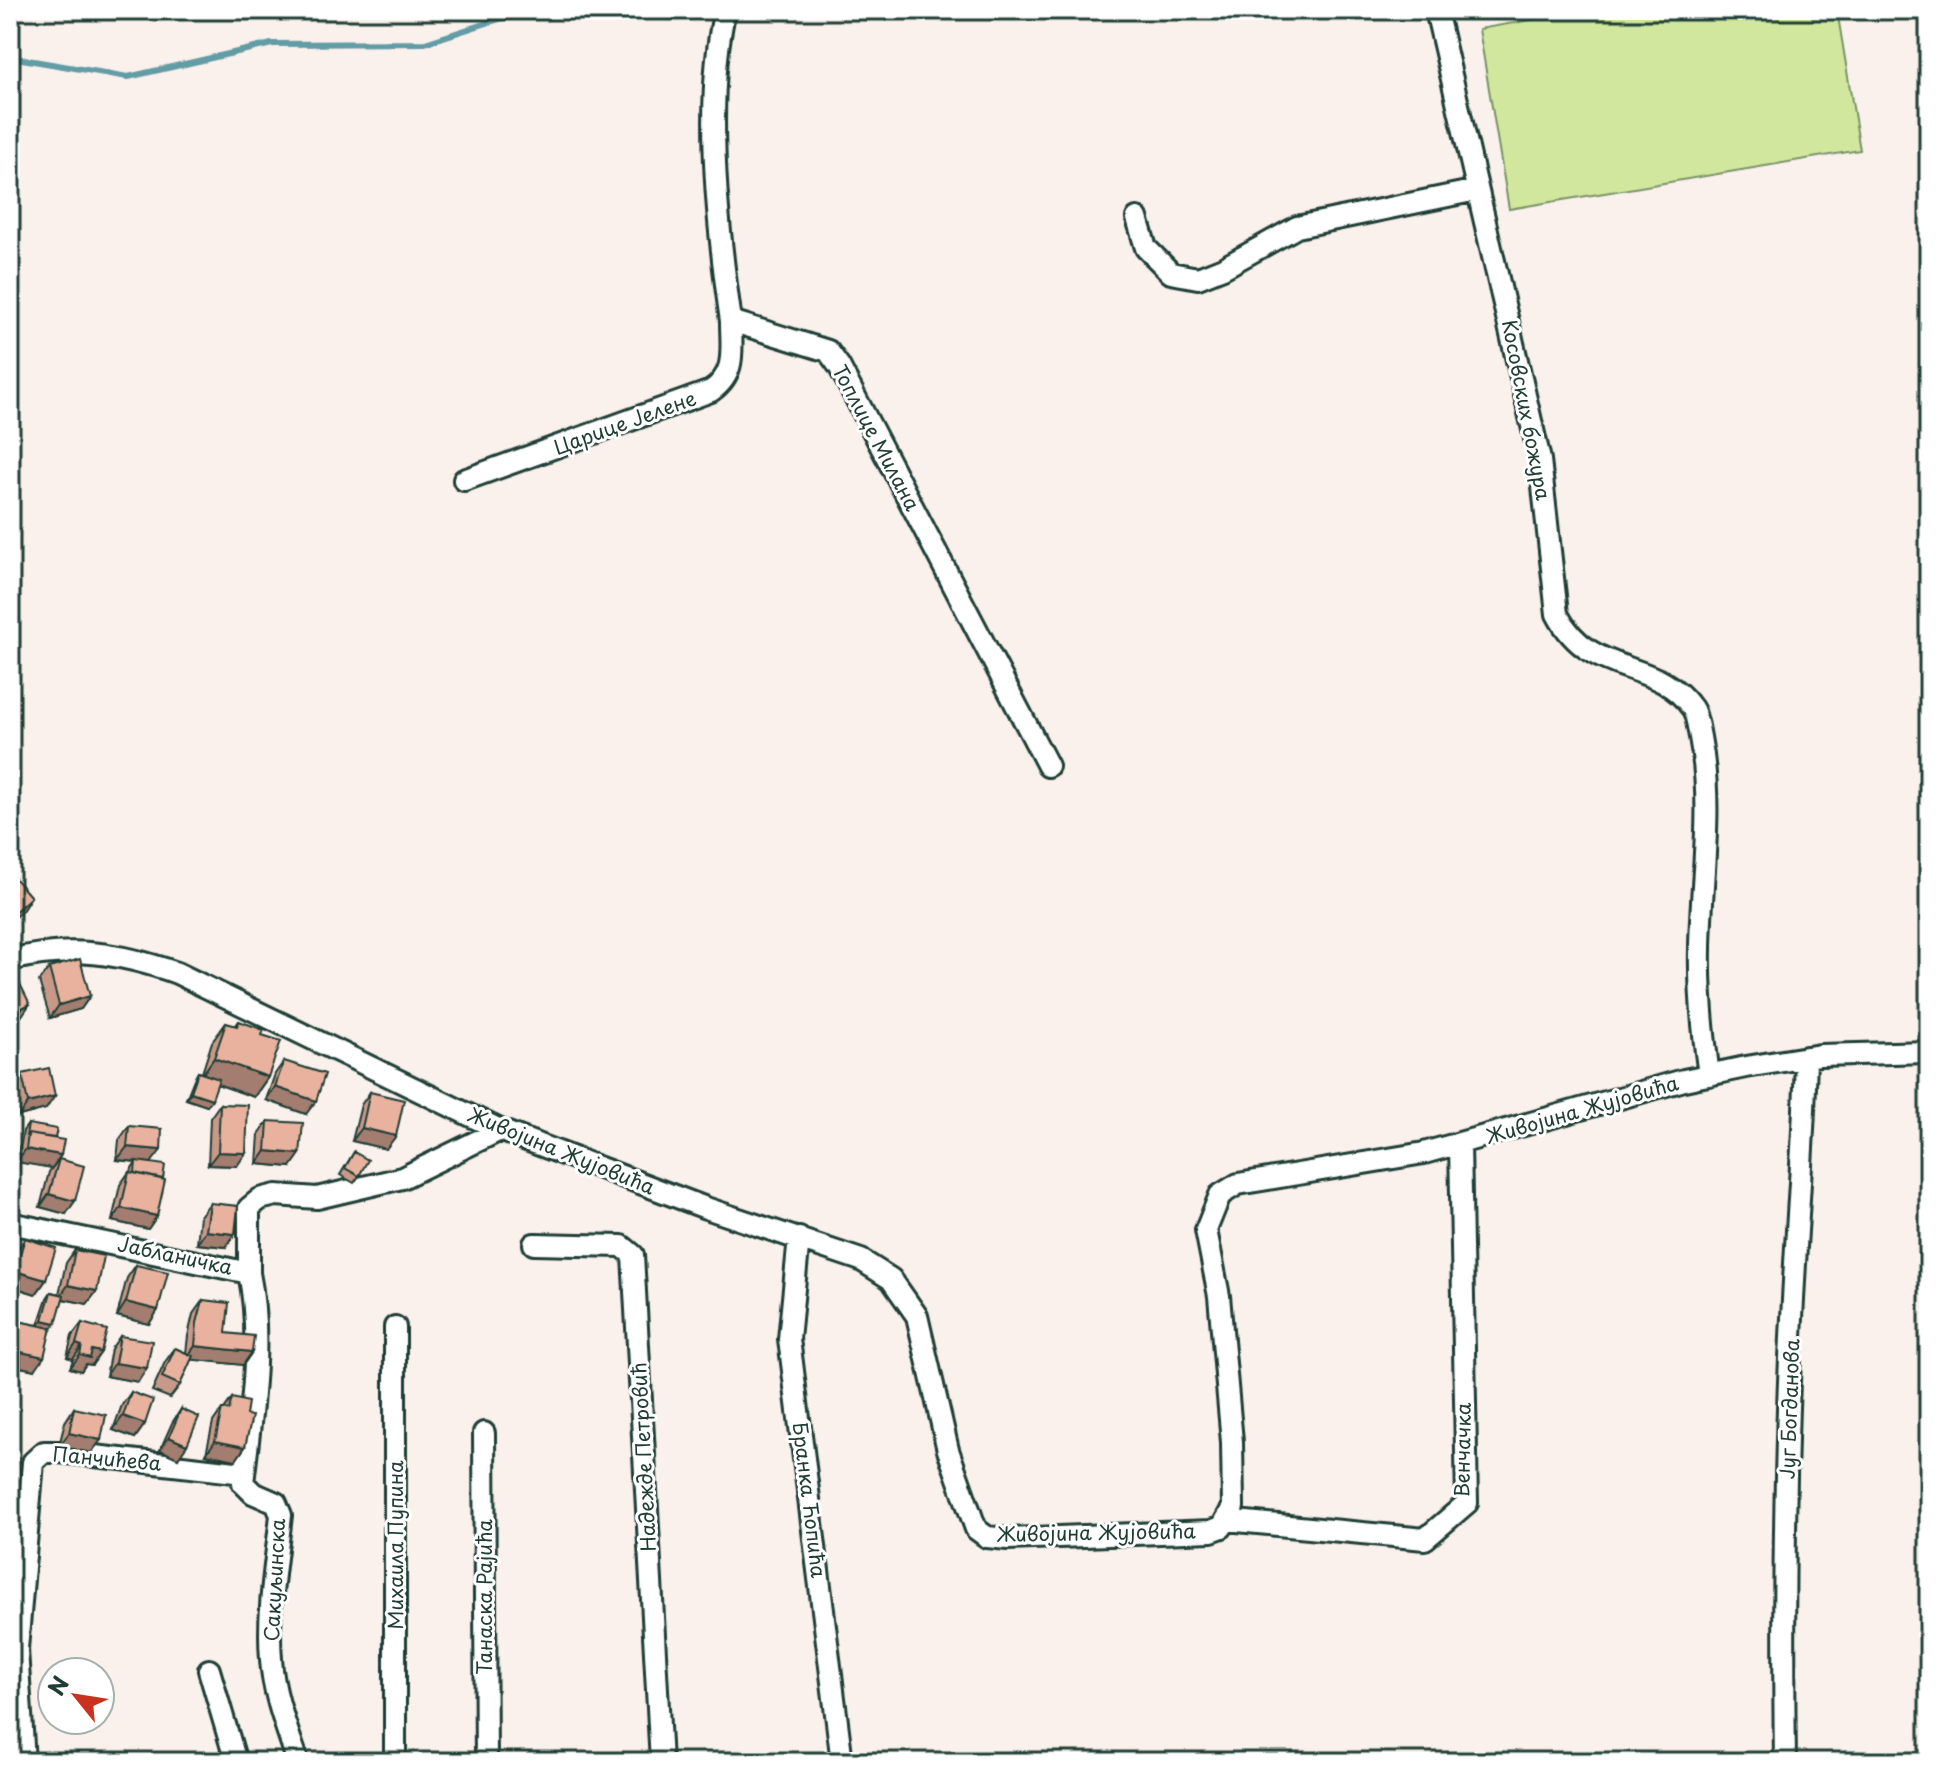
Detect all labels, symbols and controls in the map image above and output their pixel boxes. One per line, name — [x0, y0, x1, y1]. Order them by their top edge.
street label: Косовских божура — [1495, 317, 1559, 503]
street label: Топлице Милана — [826, 359, 928, 516]
street label: Царице Јелене — [549, 382, 700, 462]
street label: Живојина Жујовића — [1482, 1067, 1682, 1151]
street label: Живојина Жујовића — [463, 1099, 660, 1201]
street label: Јабланичка — [115, 1228, 236, 1282]
street label: Југ Богданова — [1772, 1338, 1806, 1480]
street label: Надежде Петровић — [623, 1362, 663, 1552]
street label: Венчачка — [1446, 1402, 1478, 1498]
street label: Бранка Ћопића — [786, 1420, 834, 1580]
street label: Панчићева — [51, 1438, 163, 1478]
street label: Михаила Пупина — [380, 1460, 410, 1630]
street label: Живојина Жујовића — [996, 1515, 1196, 1549]
street label: Сакуљинска — [256, 1517, 292, 1642]
street label: Танаска Рајића — [469, 1519, 499, 1675]
north arrow — [36, 1656, 116, 1736]
text: N — [39, 1669, 76, 1701]

